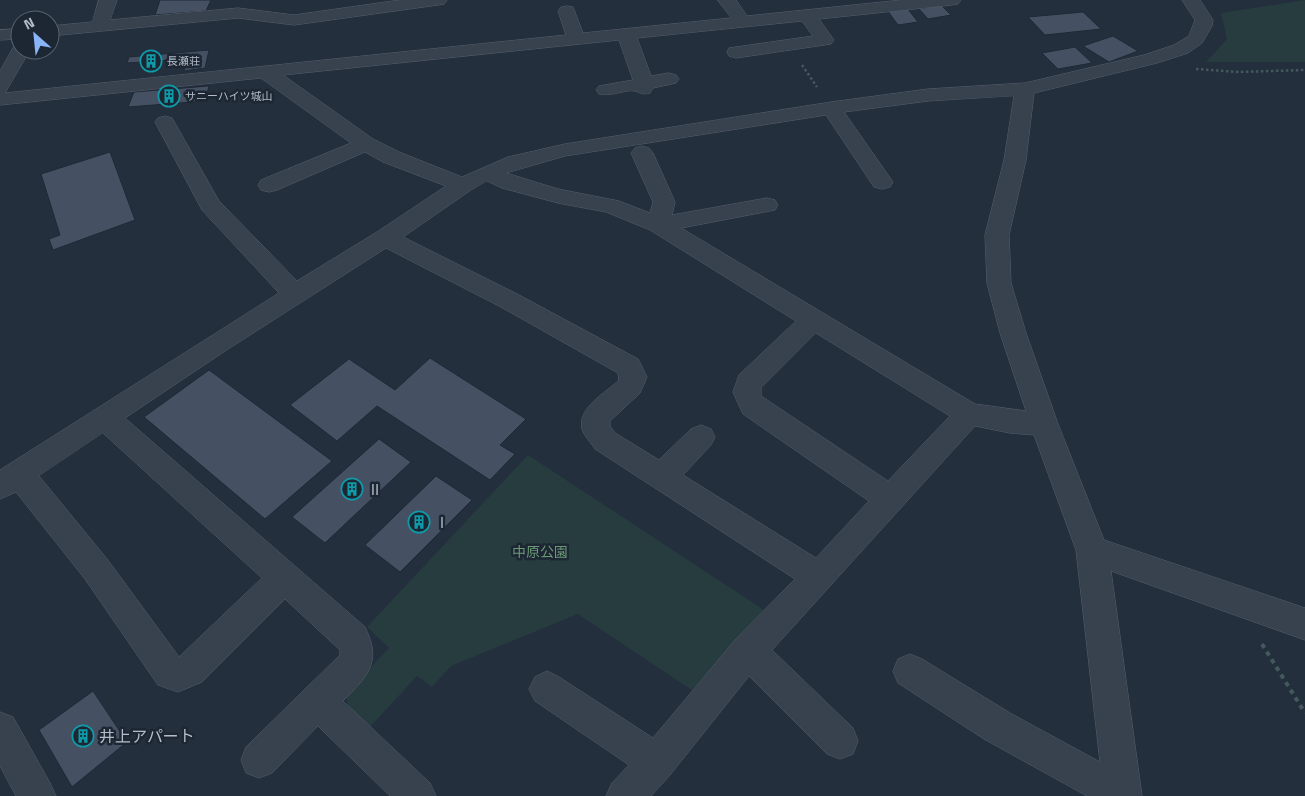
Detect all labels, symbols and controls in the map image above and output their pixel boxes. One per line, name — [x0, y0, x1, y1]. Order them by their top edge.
north arrow — [10, 10, 60, 60]
text: N — [20, 11, 38, 35]
building icon: 長瀬荘 — [139, 49, 163, 73]
place label: 長瀬荘 — [167, 53, 200, 69]
building icon: サニーハイツ城山 — [157, 84, 181, 108]
place label: サニーハイツ城山 — [185, 88, 273, 104]
building icon: Ⅱ — [340, 477, 364, 501]
place label: Ⅱ — [368, 479, 382, 500]
building icon: Ⅰ — [407, 510, 431, 534]
place label: Ⅰ — [435, 512, 449, 533]
park label: 中原公園 — [512, 541, 568, 562]
building icon: 井上アパート — [71, 724, 95, 748]
place label: 井上アパート — [99, 724, 195, 748]

